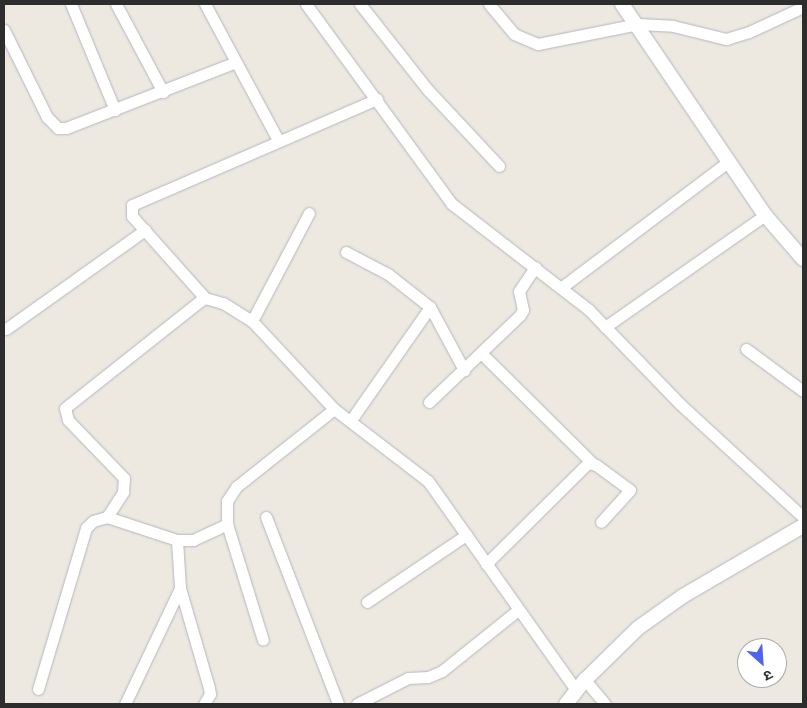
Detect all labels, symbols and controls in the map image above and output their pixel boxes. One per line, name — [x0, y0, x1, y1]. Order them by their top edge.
north arrow — [737, 638, 787, 688]
text: उ — [761, 667, 776, 685]

